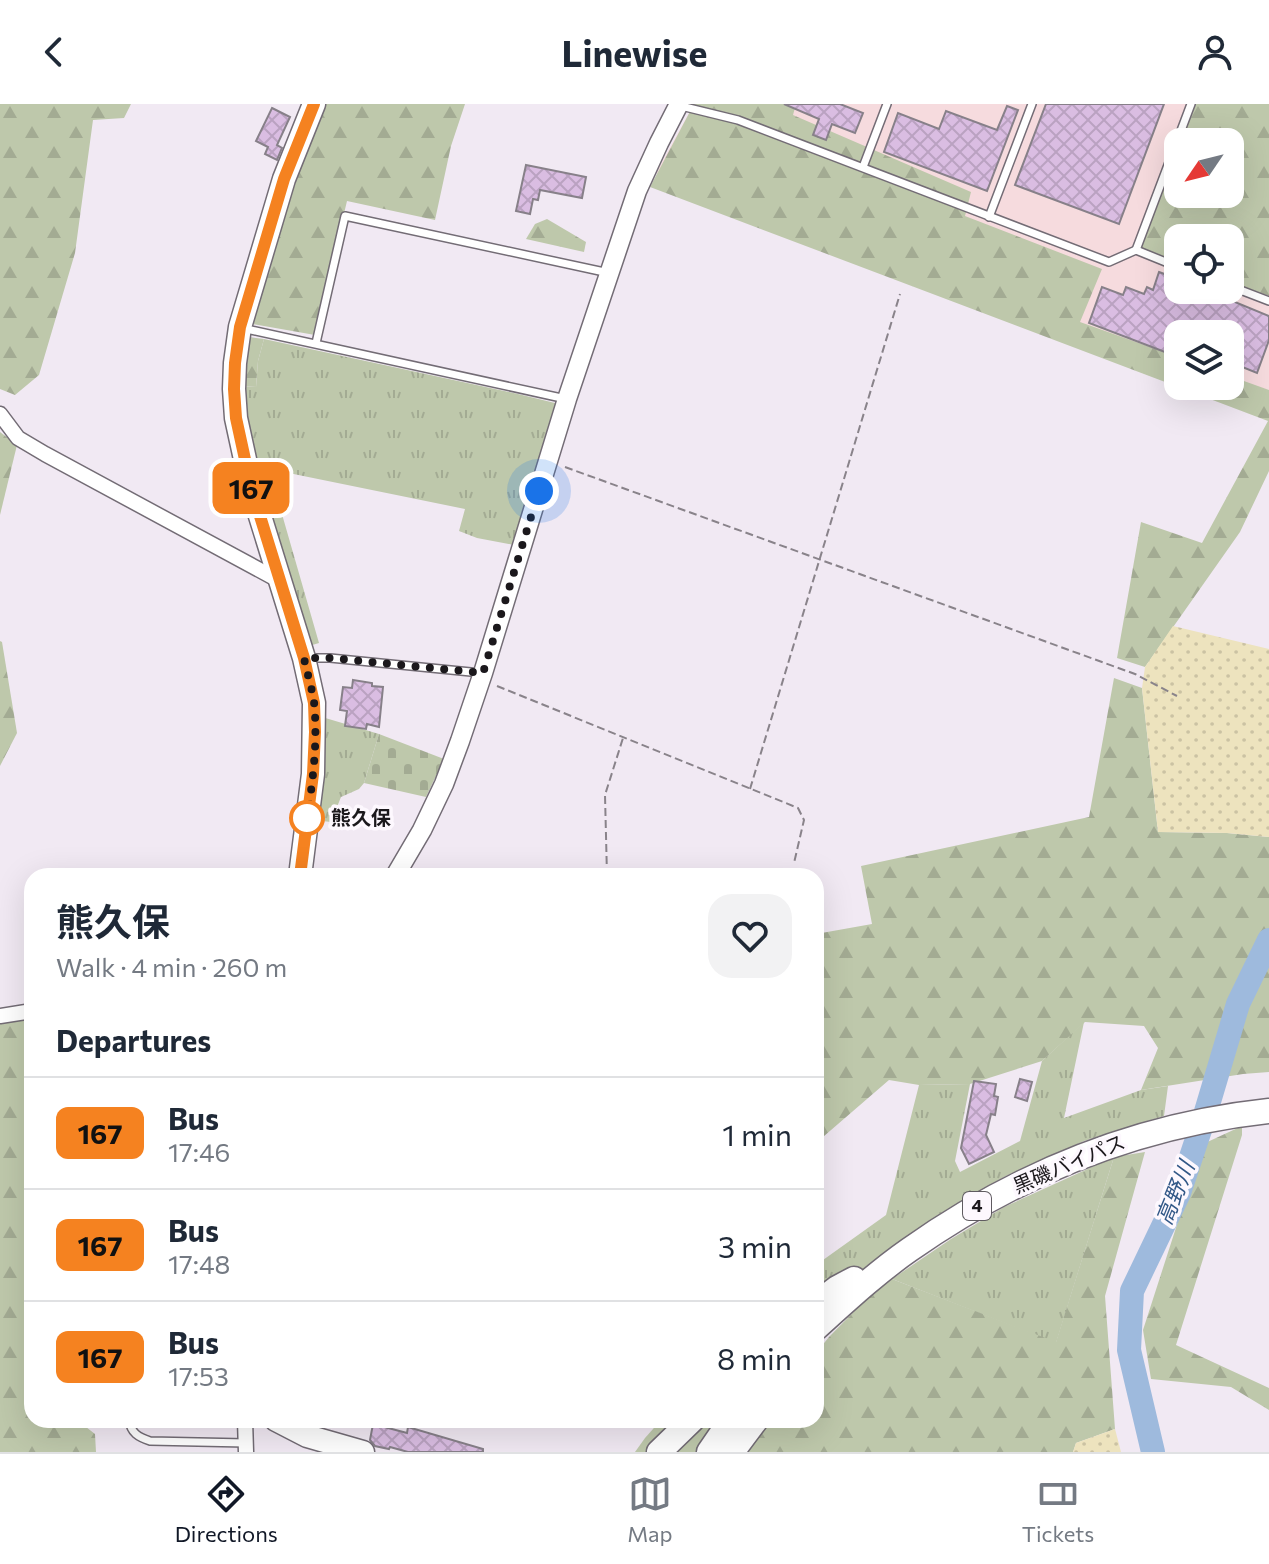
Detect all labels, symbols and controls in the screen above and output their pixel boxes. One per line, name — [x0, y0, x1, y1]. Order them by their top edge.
icon: back — [32, 30, 76, 74]
text: Linewise — [562, 30, 707, 74]
icon: person — [1193, 30, 1237, 74]
north arrow — [1164, 128, 1244, 208]
map controls — [1164, 128, 1244, 400]
button: locate — [1164, 224, 1244, 304]
button: layers — [1164, 320, 1244, 400]
line badge: 167 — [205, 462, 297, 514]
text: 167 — [228, 471, 274, 505]
your location — [519, 471, 559, 511]
marker: 熊久保 — [290, 801, 324, 835]
place label: 熊久保 — [331, 805, 391, 829]
button: heart — [708, 894, 792, 978]
text: 熊久保 — [56, 897, 170, 944]
text: Walk · 4 min · 260 m — [56, 951, 287, 982]
text: Departures — [56, 1021, 211, 1058]
text: Bus — [168, 1099, 219, 1136]
text: 1 min — [722, 1115, 792, 1152]
text: 167 — [77, 1116, 123, 1150]
street label: 黒磯バイパス — [1009, 1129, 1128, 1197]
text: 17:46 — [168, 1136, 230, 1167]
water label: 高野川 — [1150, 1155, 1200, 1228]
road number: 4 — [963, 1192, 991, 1220]
text: Bus — [168, 1211, 219, 1248]
text: 3 min — [718, 1227, 792, 1264]
text: 167 — [77, 1228, 123, 1262]
text: 17:48 — [168, 1248, 230, 1279]
text: Bus — [168, 1323, 219, 1360]
text: 8 min — [717, 1339, 792, 1376]
text: 167 — [77, 1340, 123, 1374]
text: 17:53 — [168, 1360, 229, 1391]
tab: Directions — [175, 1472, 278, 1547]
tab: Map — [627, 1472, 673, 1547]
tab: Tickets — [1022, 1472, 1094, 1547]

